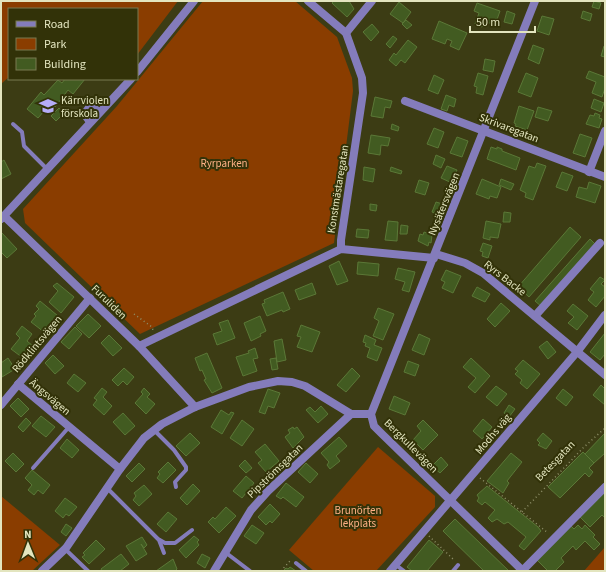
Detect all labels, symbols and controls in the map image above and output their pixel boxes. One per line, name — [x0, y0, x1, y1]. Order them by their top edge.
legend — [8, 8, 138, 80]
scale bar — [470, 8, 535, 34]
text: 50 m — [476, 14, 500, 31]
text: Road — [44, 16, 70, 33]
text: Park — [44, 36, 66, 53]
text: Building — [44, 56, 86, 73]
place label: Kärrviolen förskola — [61, 93, 109, 121]
school or university icon: Kärrviolen förskola — [38, 96, 58, 116]
street label: Skrivaregatan — [477, 110, 541, 146]
street label: Konstmästaregatan — [324, 144, 352, 234]
park label: Ryrparken — [200, 156, 248, 171]
street label: Nysätersvägen — [424, 170, 464, 238]
street label: Ryrs Backe — [481, 257, 530, 300]
street label: Furuliden — [88, 281, 130, 323]
street label: Rödklintsvägen — [9, 312, 65, 376]
street label: Ängsvägen — [26, 375, 74, 419]
street label: Modhs väg — [472, 410, 515, 458]
street label: Bergkullevägen — [381, 416, 441, 476]
street label: Betesgatan — [532, 437, 578, 485]
street label: Pipströmsgatan — [244, 440, 306, 502]
park label: Brunörten lekplats — [334, 503, 382, 531]
north arrow — [8, 524, 48, 564]
text: N — [24, 527, 32, 542]

